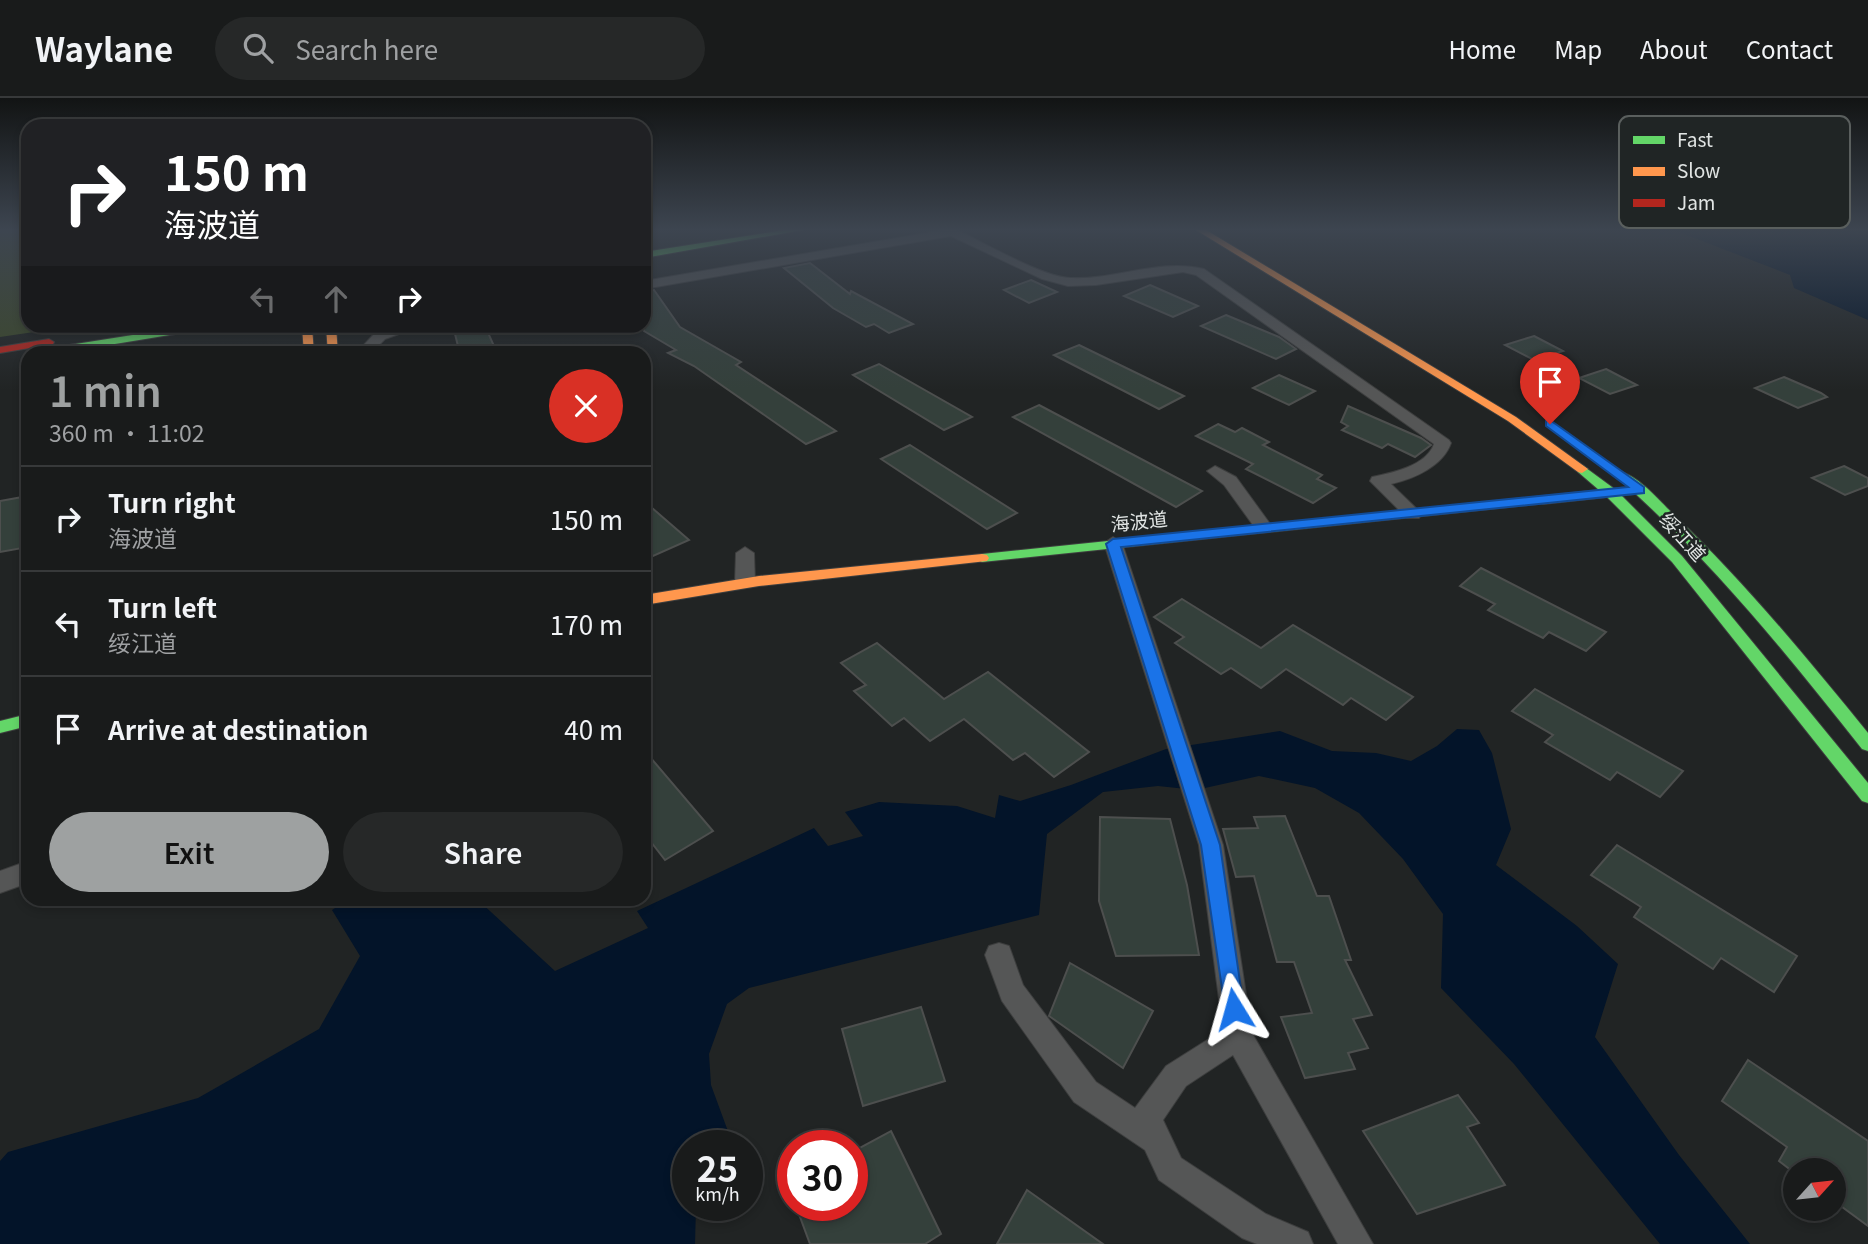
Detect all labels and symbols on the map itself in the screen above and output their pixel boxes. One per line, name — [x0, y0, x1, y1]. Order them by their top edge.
legend — [1619, 116, 1850, 228]
text: Fast — [1677, 125, 1713, 152]
text: Slow — [1677, 156, 1720, 183]
text: Jam — [1677, 188, 1715, 215]
pin — [1520, 352, 1580, 424]
street label: 海波道 — [1109, 504, 1169, 536]
street label: 绥江道 — [1655, 506, 1713, 566]
position arrow — [1197, 972, 1271, 1046]
speed limit sign: 30 — [777, 1130, 868, 1221]
north arrow — [1783, 1158, 1846, 1222]

